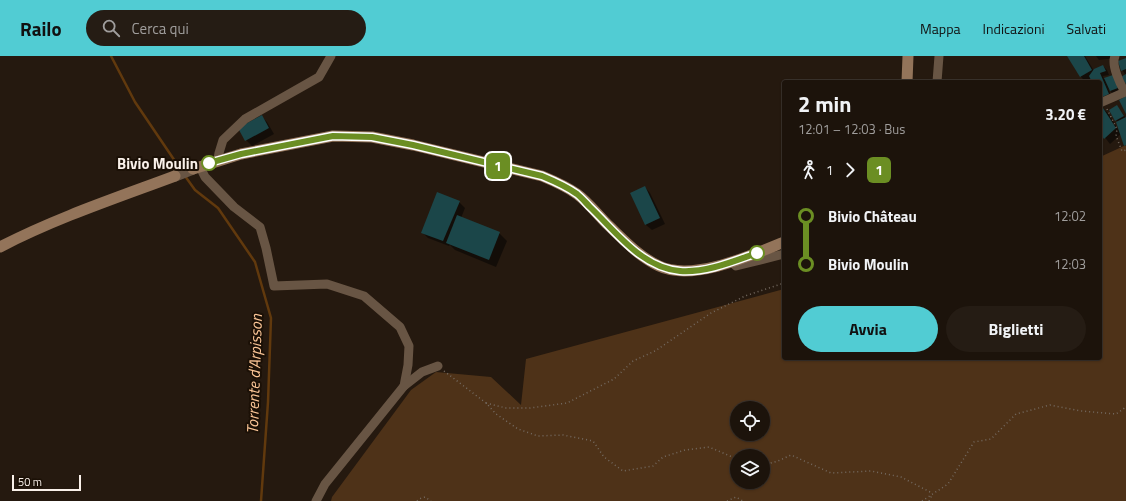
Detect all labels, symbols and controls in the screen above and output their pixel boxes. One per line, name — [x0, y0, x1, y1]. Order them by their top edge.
search box — [86, 10, 366, 46]
text: Railo — [20, 14, 62, 43]
icon: search — [100, 17, 122, 39]
text: Cerca qui — [132, 17, 189, 40]
text: Mappa — [920, 18, 961, 39]
text: Indicazioni — [983, 18, 1045, 39]
text: Salvati — [1067, 18, 1106, 39]
text: 2 min — [798, 87, 851, 121]
text: 3.20 € — [1045, 103, 1086, 126]
text: 12:01 – 12:03 · Bus — [798, 119, 905, 139]
place label: Bivio Moulin — [117, 152, 198, 175]
line badge: 1 — [485, 153, 511, 179]
marker: Bivio Moulin — [201, 155, 217, 171]
text: 1 — [494, 155, 502, 176]
icon: walk — [798, 159, 820, 181]
icon: forward — [839, 159, 861, 181]
text: 1 — [875, 159, 883, 180]
text: 1 — [826, 160, 833, 180]
text: Bivio Château — [828, 205, 917, 228]
text: 12:02 — [1054, 206, 1086, 226]
unlabelled marker — [749, 245, 765, 261]
text: Bivio Moulin — [828, 253, 909, 276]
text: 12:03 — [1054, 254, 1086, 274]
button: Avvia — [798, 306, 938, 352]
button: Biglietti — [946, 306, 1086, 352]
water label: Torrente d'Arpisson — [240, 313, 268, 434]
map controls — [730, 401, 770, 489]
button: locate — [730, 401, 770, 441]
button: layers — [730, 449, 770, 489]
scale bar — [12, 473, 81, 492]
text: 50 m — [18, 474, 42, 490]

